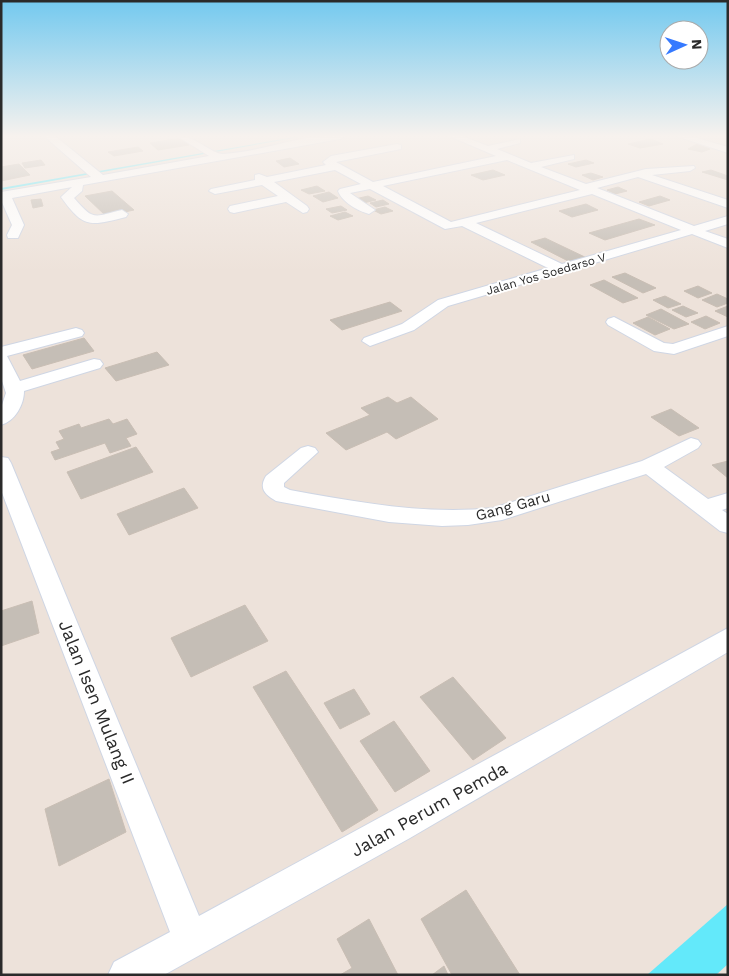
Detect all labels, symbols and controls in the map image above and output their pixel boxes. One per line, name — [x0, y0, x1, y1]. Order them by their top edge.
north arrow — [659, 20, 709, 70]
text: N — [689, 39, 705, 50]
street label: Jalan Yos Soedarso V — [484, 250, 608, 298]
street label: Gang Garu — [474, 487, 552, 525]
street label: Jalan Isen Mulang II — [55, 617, 139, 787]
street label: Jalan Perum Pemda — [347, 757, 511, 861]

